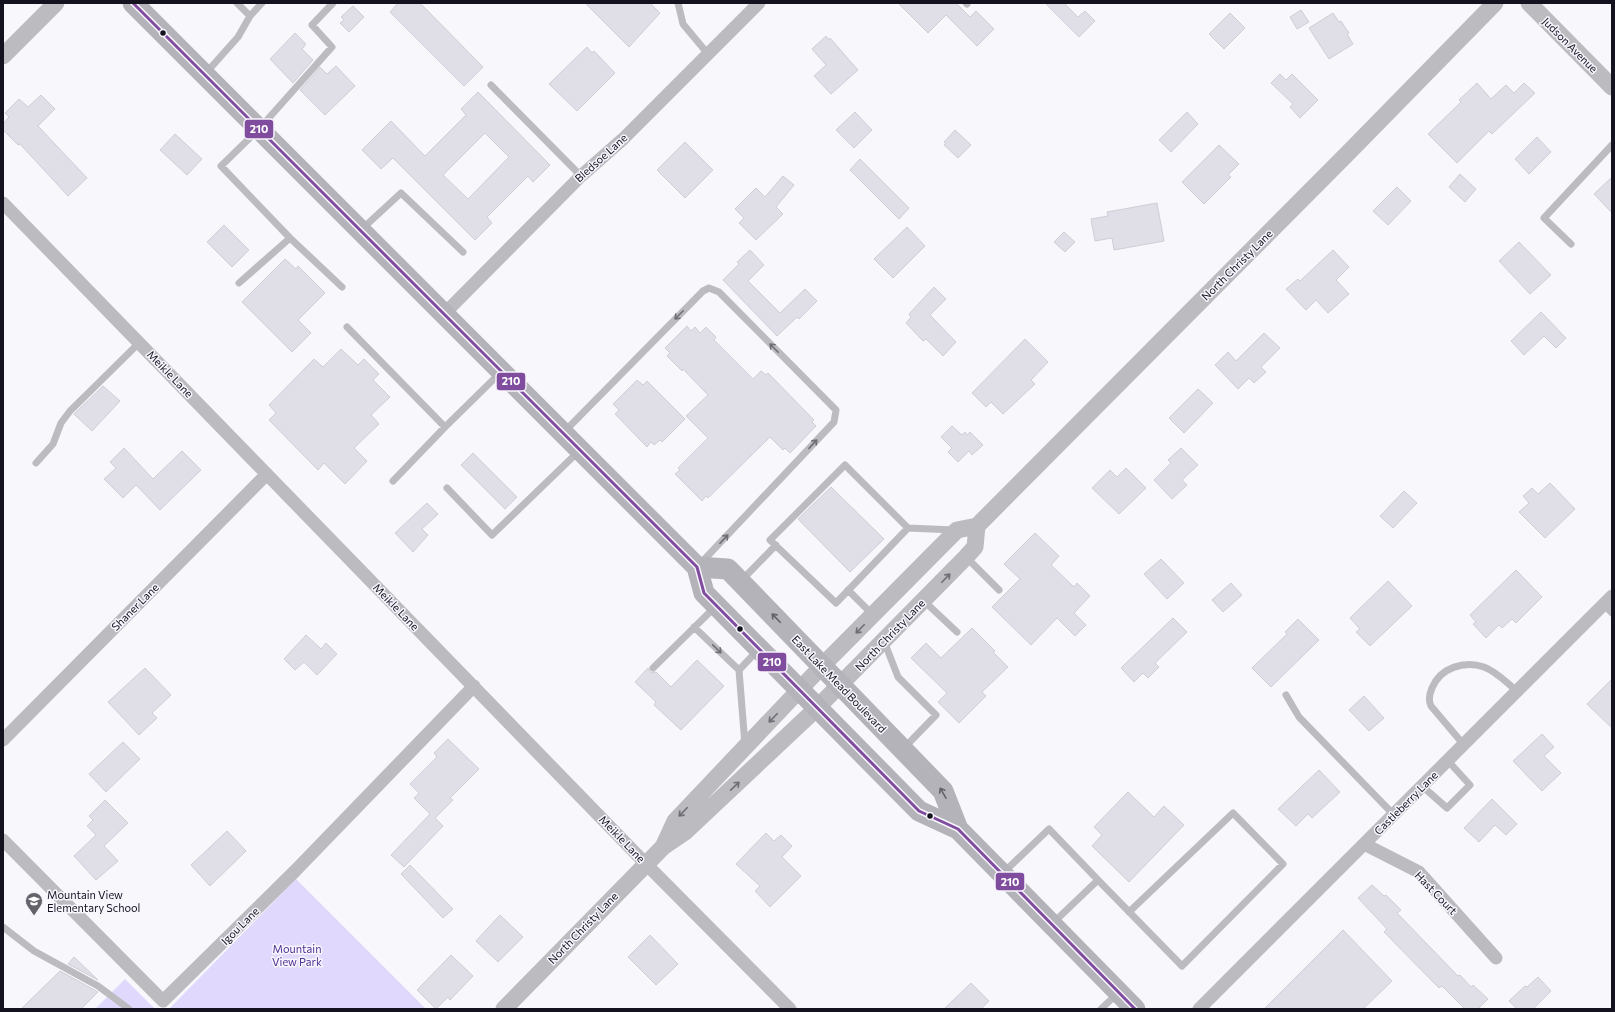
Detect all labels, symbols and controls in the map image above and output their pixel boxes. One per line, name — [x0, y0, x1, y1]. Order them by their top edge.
street label: Judson Avenue — [1539, 14, 1601, 76]
unlabelled marker — [158, 28, 168, 38]
line badge: 210 — [244, 119, 274, 139]
text: 210 — [250, 122, 268, 135]
street label: Bledsoe Lane — [572, 131, 630, 184]
street label: North Christy Lane — [1199, 226, 1275, 303]
one-way arrow — [674, 310, 684, 320]
one-way arrow — [769, 343, 779, 353]
street label: Meikle Lane — [145, 348, 196, 400]
line badge: 210 — [496, 372, 526, 391]
text: 210 — [502, 374, 520, 387]
one-way arrow — [808, 439, 818, 449]
one-way arrow — [719, 534, 729, 544]
one-way arrow — [941, 573, 951, 583]
street label: Shaner Lane — [108, 580, 161, 633]
street label: Meikle Lane — [371, 581, 422, 633]
street label: North Christy Lane — [852, 596, 927, 673]
one-way arrow — [771, 613, 781, 623]
unlabelled marker — [735, 624, 745, 634]
one-way arrow — [855, 624, 865, 633]
street label: East Lake Mead Boulevard — [789, 632, 889, 735]
one-way arrow — [712, 644, 722, 653]
line badge: 210 — [757, 652, 787, 672]
text: 210 — [763, 655, 781, 668]
one-way arrow — [768, 713, 778, 723]
street label: Castleberry Lane — [1371, 768, 1440, 837]
one-way arrow — [730, 781, 740, 790]
one-way arrow — [938, 787, 946, 799]
one-way arrow — [678, 807, 688, 817]
unlabelled marker — [925, 811, 935, 821]
street label: Meikle Lane — [597, 813, 648, 865]
street label: Hast Court — [1413, 868, 1460, 917]
line badge: 210 — [995, 872, 1025, 891]
text: 210 — [1001, 875, 1019, 888]
place label: Mountain View Elementary School — [47, 888, 140, 914]
street label: North Christy Lane — [545, 889, 620, 966]
school or university icon: Mountain View Elementary School — [24, 891, 44, 916]
street label: Igou Lane — [218, 904, 261, 947]
park label: Mountain View Park — [272, 942, 322, 968]

